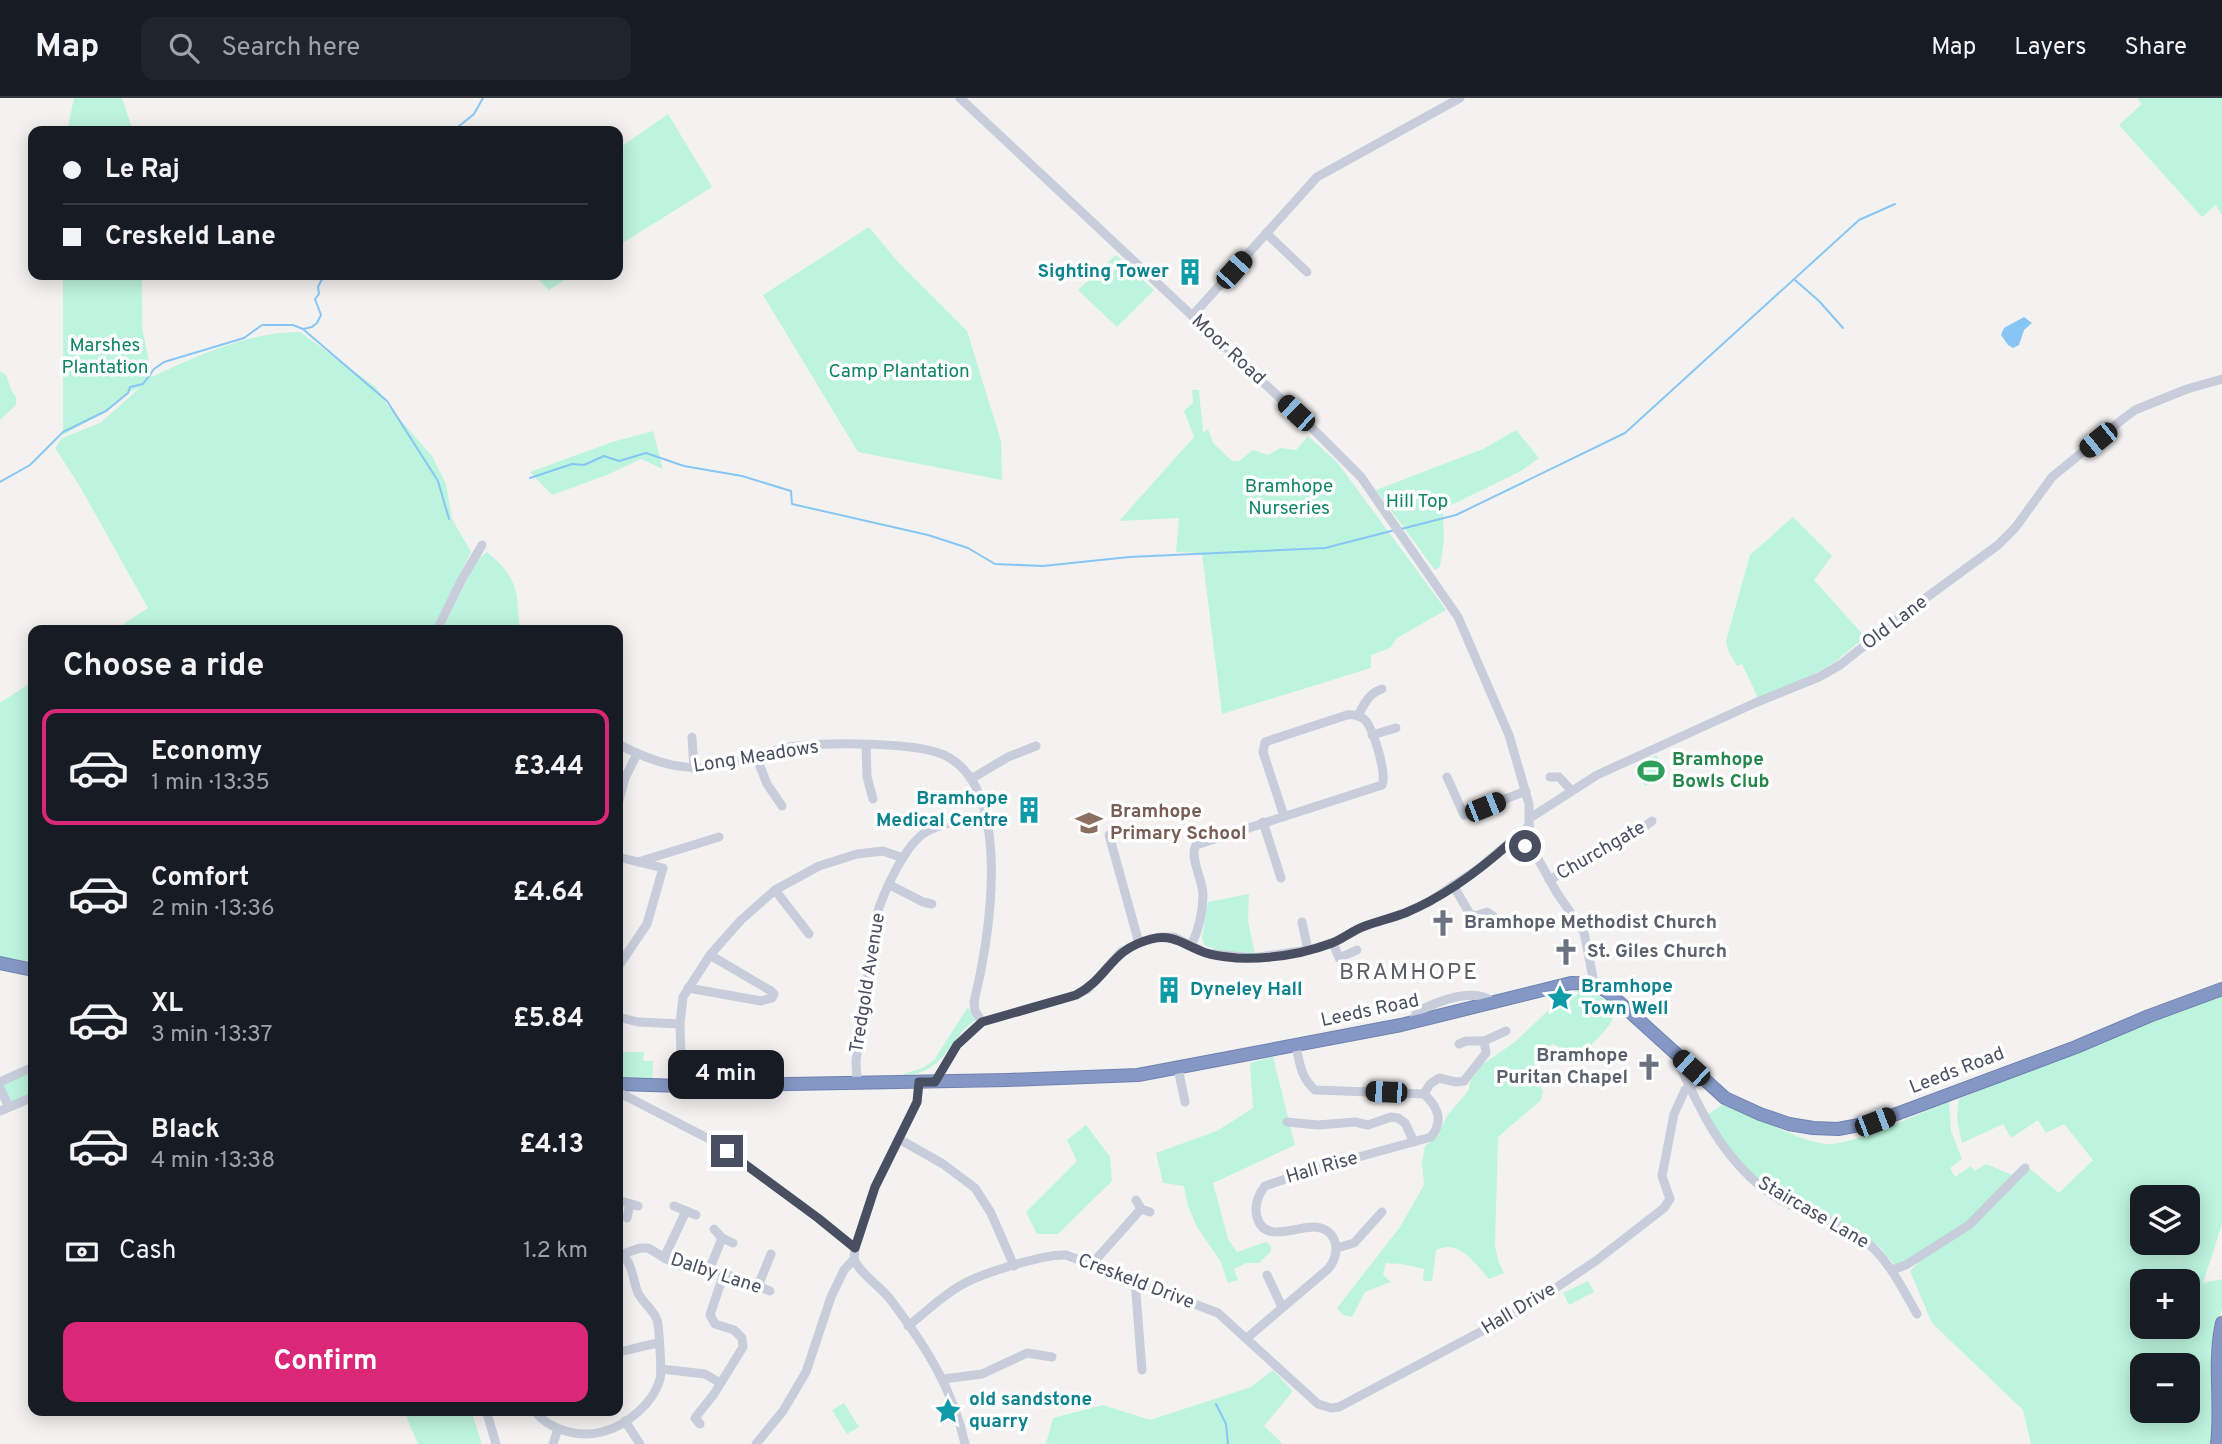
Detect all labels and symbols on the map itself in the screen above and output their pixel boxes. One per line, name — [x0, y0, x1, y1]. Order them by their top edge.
car — [1213, 247, 1256, 293]
building icon: Sighting Tower — [1175, 257, 1205, 287]
place label: Sighting Tower — [1037, 260, 1169, 284]
street label: Moor Road — [1186, 310, 1270, 390]
park label: Marshes Plantation — [61, 334, 149, 380]
park label: Camp Plantation — [828, 360, 970, 384]
car — [1274, 391, 1319, 435]
car — [2076, 419, 2121, 461]
park label: Bramhope Nurseries — [1245, 475, 1333, 521]
park label: Hill Top — [1386, 490, 1448, 514]
street label: Old Lane — [1857, 591, 1933, 655]
street label: Long Meadows — [692, 735, 820, 779]
place label: Bramhope Bowls Club — [1672, 748, 1770, 794]
sports icon: Bramhope Bowls Club — [1636, 756, 1666, 786]
place label: Bramhope Medical Centre — [876, 787, 1008, 833]
car — [1462, 789, 1509, 825]
building icon: Bramhope Medical Centre — [1014, 795, 1044, 825]
place label: Bramhope Primary School — [1110, 800, 1246, 846]
school or university icon: Bramhope Primary School — [1074, 808, 1104, 838]
street label: Churchgate — [1552, 816, 1650, 886]
route start — [1509, 830, 1541, 862]
church icon: Bramhope Methodist Church — [1428, 908, 1458, 938]
street label: Tredgold Avenue — [845, 911, 891, 1055]
place label: Bramhope Methodist Church — [1464, 911, 1717, 935]
church icon: St. Giles Church — [1551, 937, 1581, 967]
place label: St. Giles Church — [1587, 940, 1727, 964]
district label: BRAMHOPE — [1339, 959, 1479, 988]
building icon: Dyneley Hall — [1154, 975, 1184, 1005]
place label: Bramhope Town Well — [1581, 975, 1673, 1021]
place label: Dyneley Hall — [1190, 978, 1303, 1002]
place icon: Bramhope Town Well — [1545, 983, 1575, 1013]
street label: Leeds Road — [1319, 989, 1421, 1033]
street label: Leeds Road — [1906, 1042, 2008, 1100]
place label: Bramhope Puritan Chapel — [1496, 1044, 1628, 1090]
car — [1669, 1046, 1714, 1090]
callout: 4 min — [669, 1049, 785, 1098]
church icon: Bramhope Puritan Chapel — [1634, 1052, 1664, 1082]
car — [1365, 1081, 1408, 1103]
car — [1852, 1105, 1899, 1139]
route end — [711, 1135, 743, 1167]
street label: Hall Rise — [1283, 1146, 1361, 1190]
street label: Staircase Lane — [1753, 1171, 1873, 1255]
street label: Dalby Lane — [667, 1248, 765, 1300]
street label: Creskeld Drive — [1074, 1249, 1198, 1315]
street label: Hall Drive — [1478, 1278, 1560, 1340]
place label: old sandstone quarry — [969, 1388, 1092, 1434]
place icon: old sandstone quarry — [933, 1396, 963, 1426]

